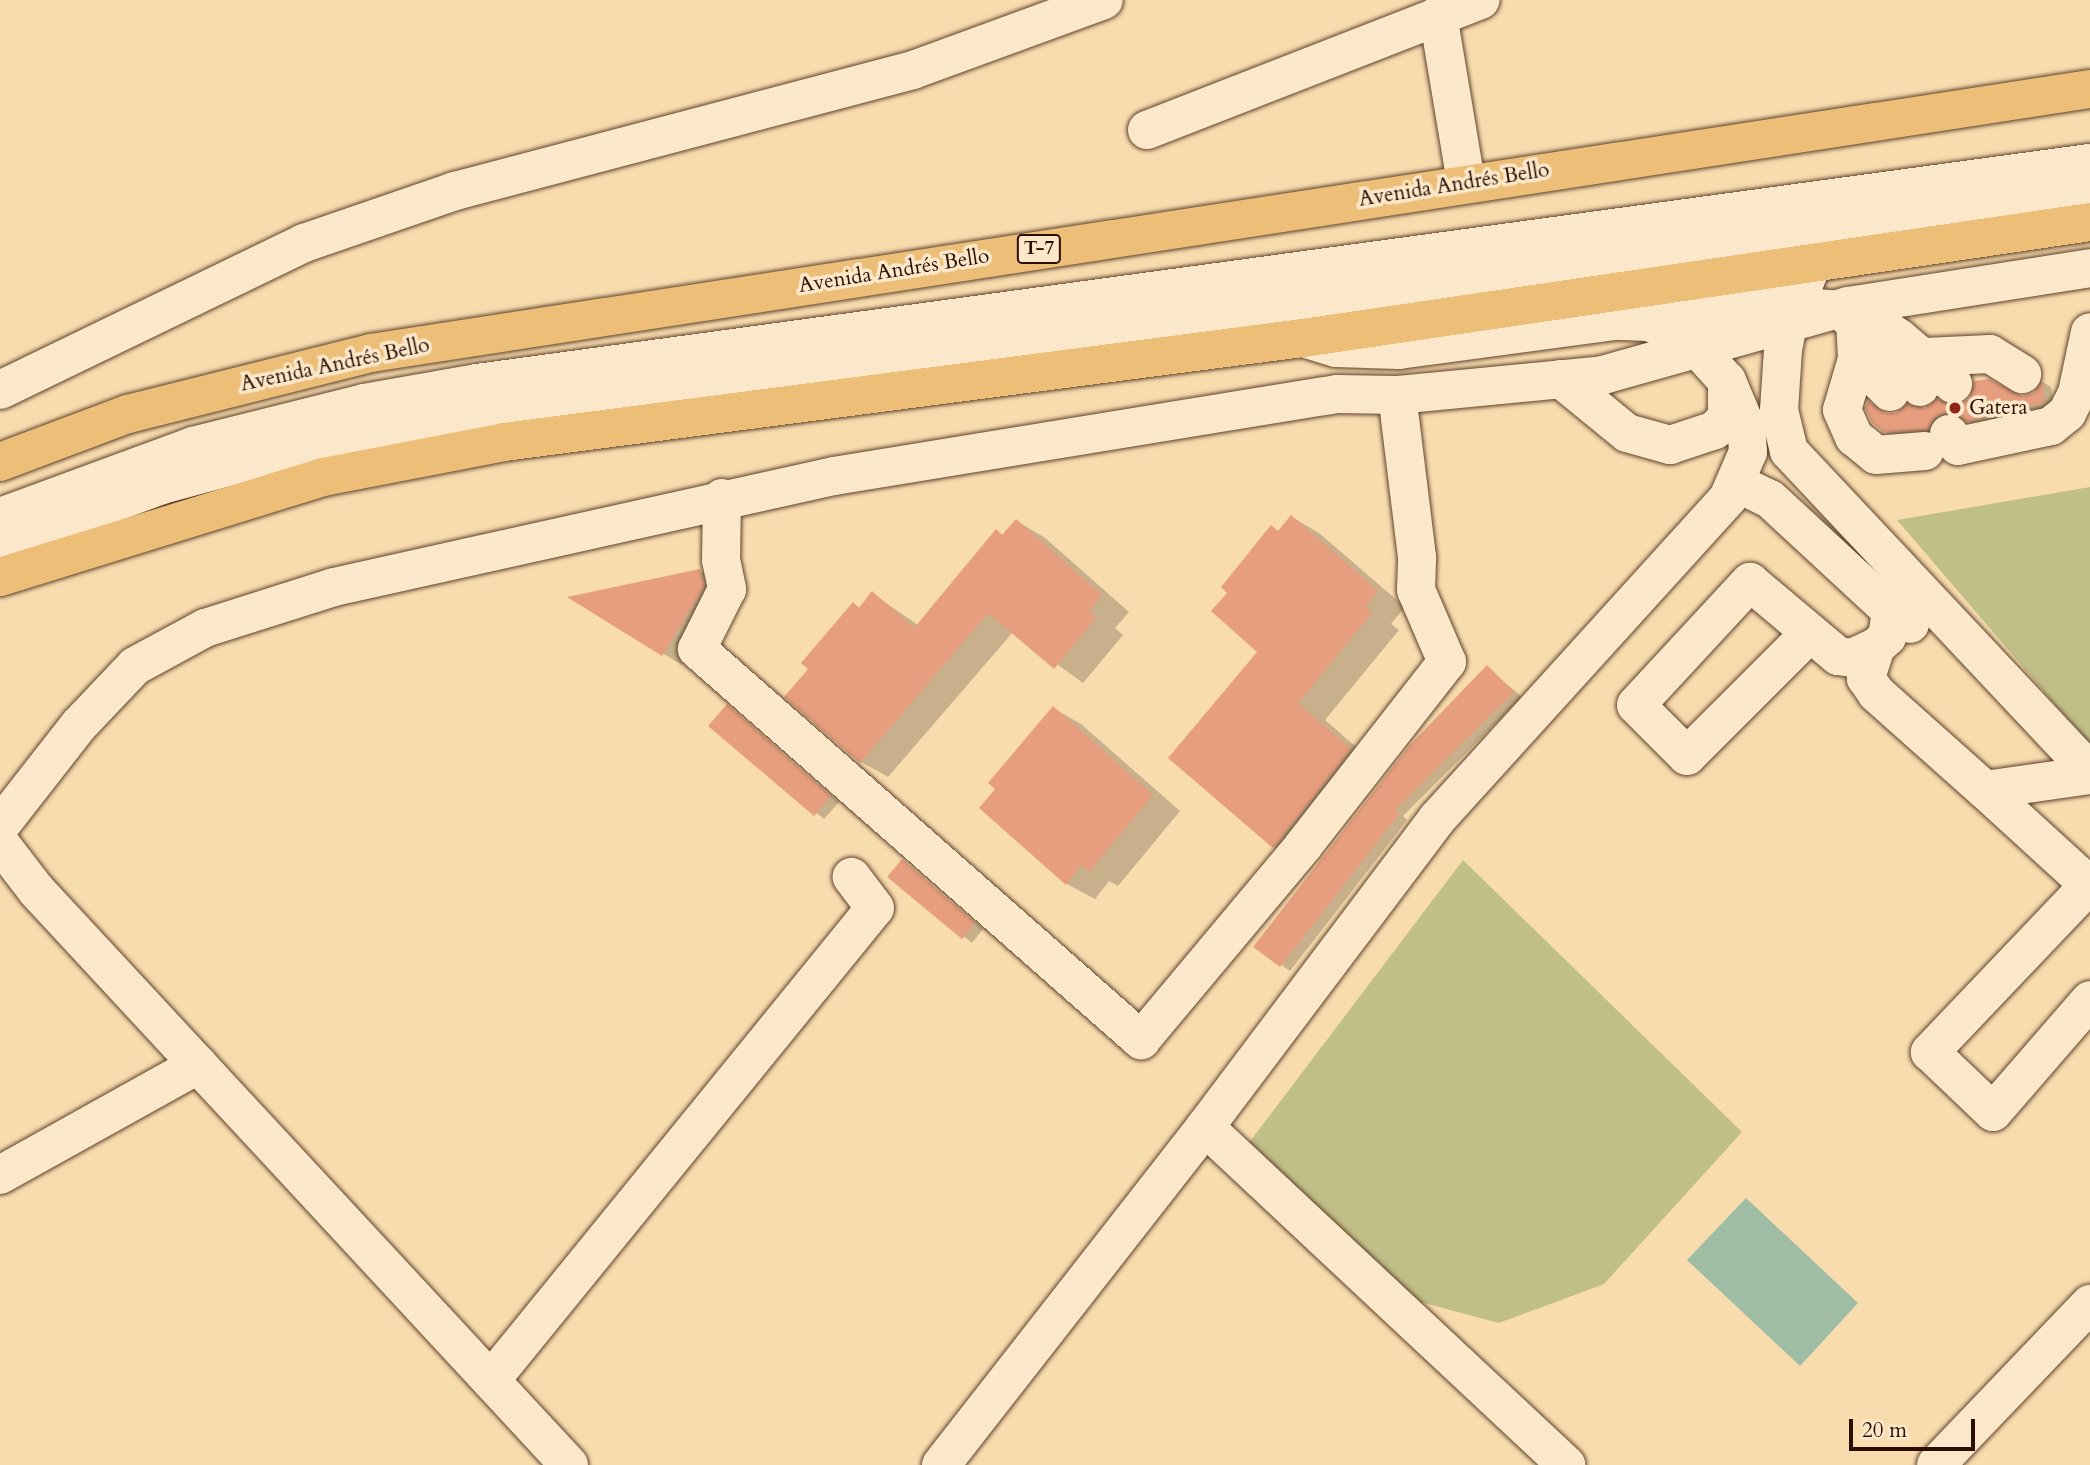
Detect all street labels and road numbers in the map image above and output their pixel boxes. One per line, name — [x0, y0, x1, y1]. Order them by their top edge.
street label: Avenida Andrés Bello — [1357, 157, 1551, 213]
road number: T-7 — [1016, 233, 1062, 264]
street label: Avenida Andrés Bello — [797, 243, 991, 299]
street label: Avenida Andrés Bello — [238, 333, 432, 397]

